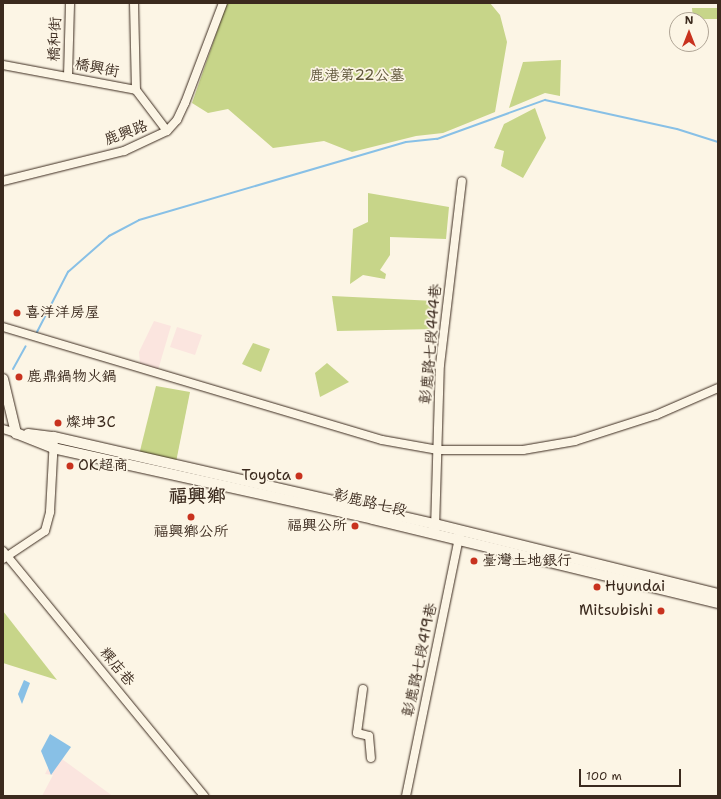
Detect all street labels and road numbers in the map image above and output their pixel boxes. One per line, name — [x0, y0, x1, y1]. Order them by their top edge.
street label: 橋和街 — [45, 16, 65, 62]
street label: 橋興街 — [73, 55, 121, 81]
street label: 鹿興路 — [102, 117, 150, 149]
street label: 彰鹿路七段444巷 — [417, 283, 445, 405]
street label: 彰鹿路七段 — [331, 486, 409, 520]
street label: 彰鹿路七段419巷 — [399, 601, 441, 719]
street label: 粿店巷 — [96, 644, 138, 690]

